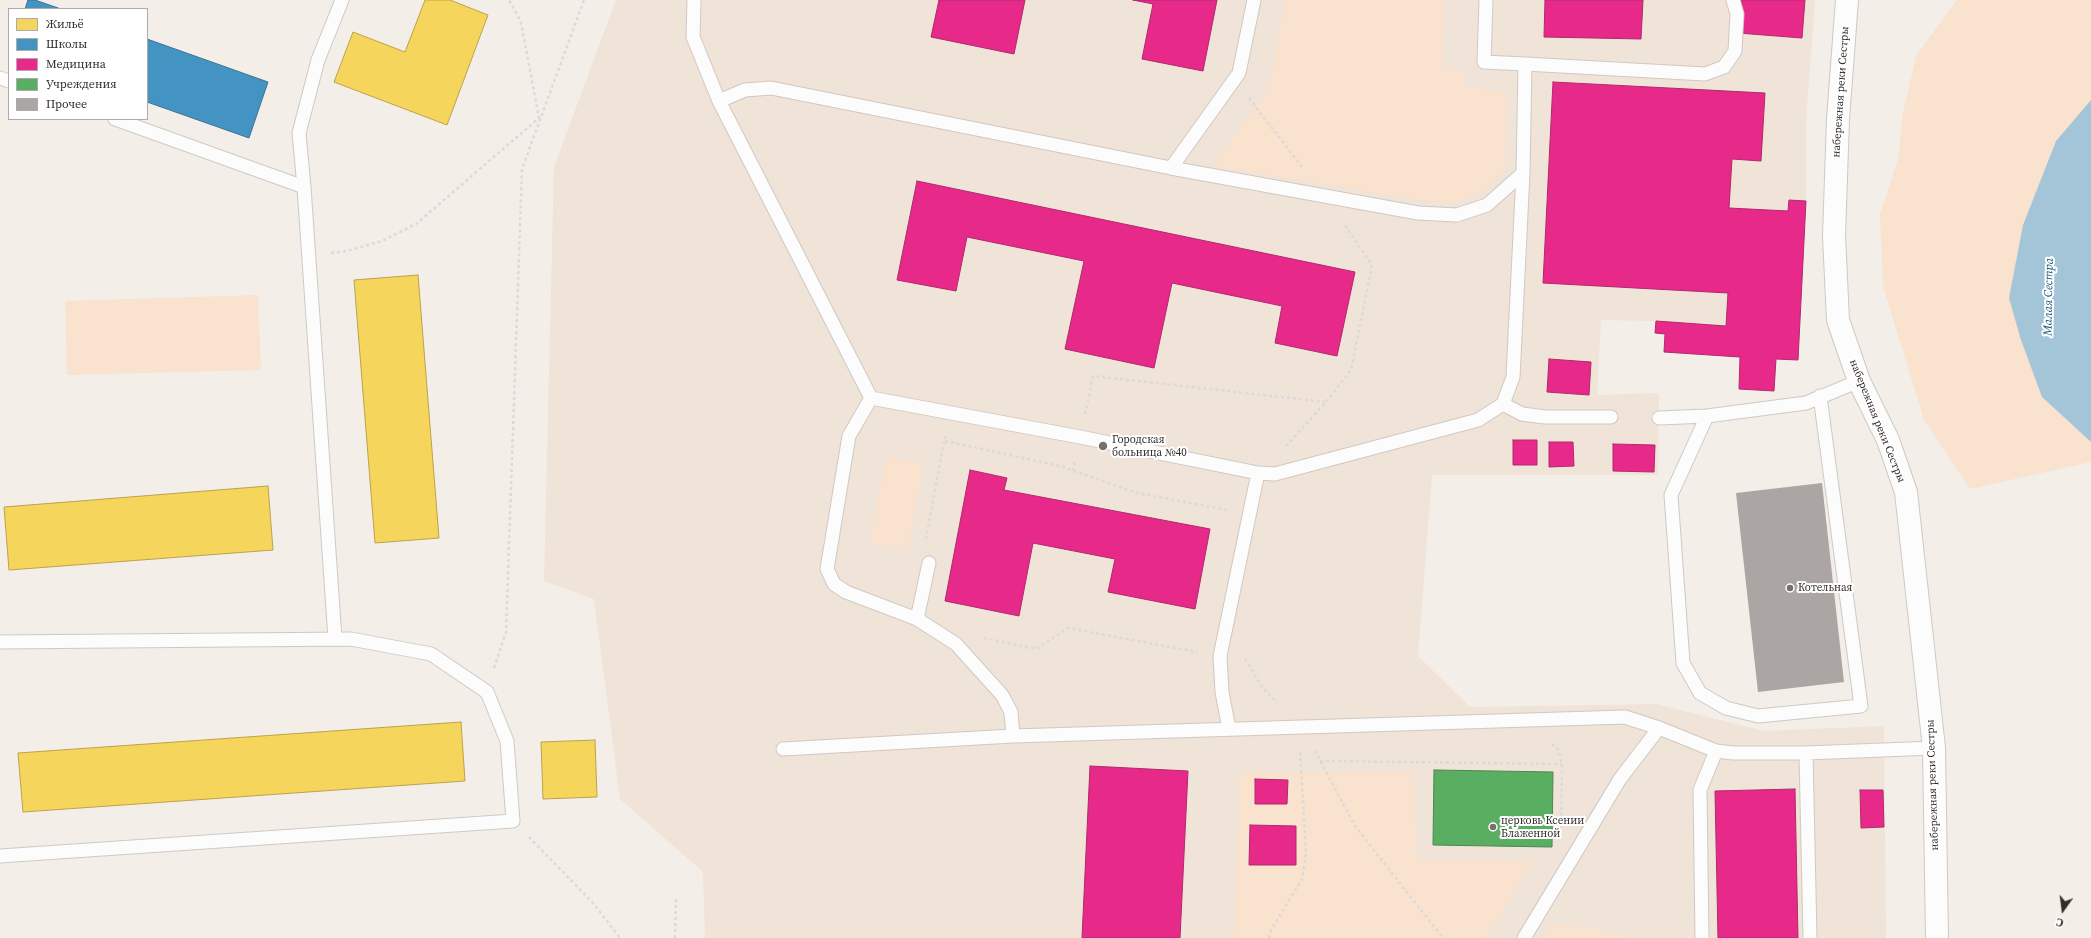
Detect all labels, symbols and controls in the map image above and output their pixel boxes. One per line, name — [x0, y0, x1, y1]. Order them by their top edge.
legend — [8, 8, 148, 120]
text: Жильё — [46, 16, 84, 32]
street label: набережная реки Сестры — [1830, 26, 1852, 158]
text: Школы — [46, 36, 87, 52]
text: Медицина — [46, 56, 106, 72]
text: Учреждения — [46, 76, 117, 92]
text: Прочее — [46, 96, 87, 112]
water label: Малая Сестра — [2041, 258, 2057, 336]
street label: набережная реки Сестры — [1846, 358, 1908, 484]
place label: Городская больница №40 — [1112, 433, 1187, 459]
marker: Городская больница №40 — [1097, 440, 1109, 452]
place label: Котельная — [1798, 581, 1852, 595]
marker: Котельная — [1785, 583, 1795, 593]
street label: набережная реки Сестры — [1924, 719, 1942, 851]
place label: церковь Ксении Блаженной — [1501, 814, 1584, 840]
marker: церковь Ксении Блаженной — [1488, 822, 1498, 832]
north arrow — [2043, 890, 2083, 930]
text: С — [2055, 914, 2065, 930]

